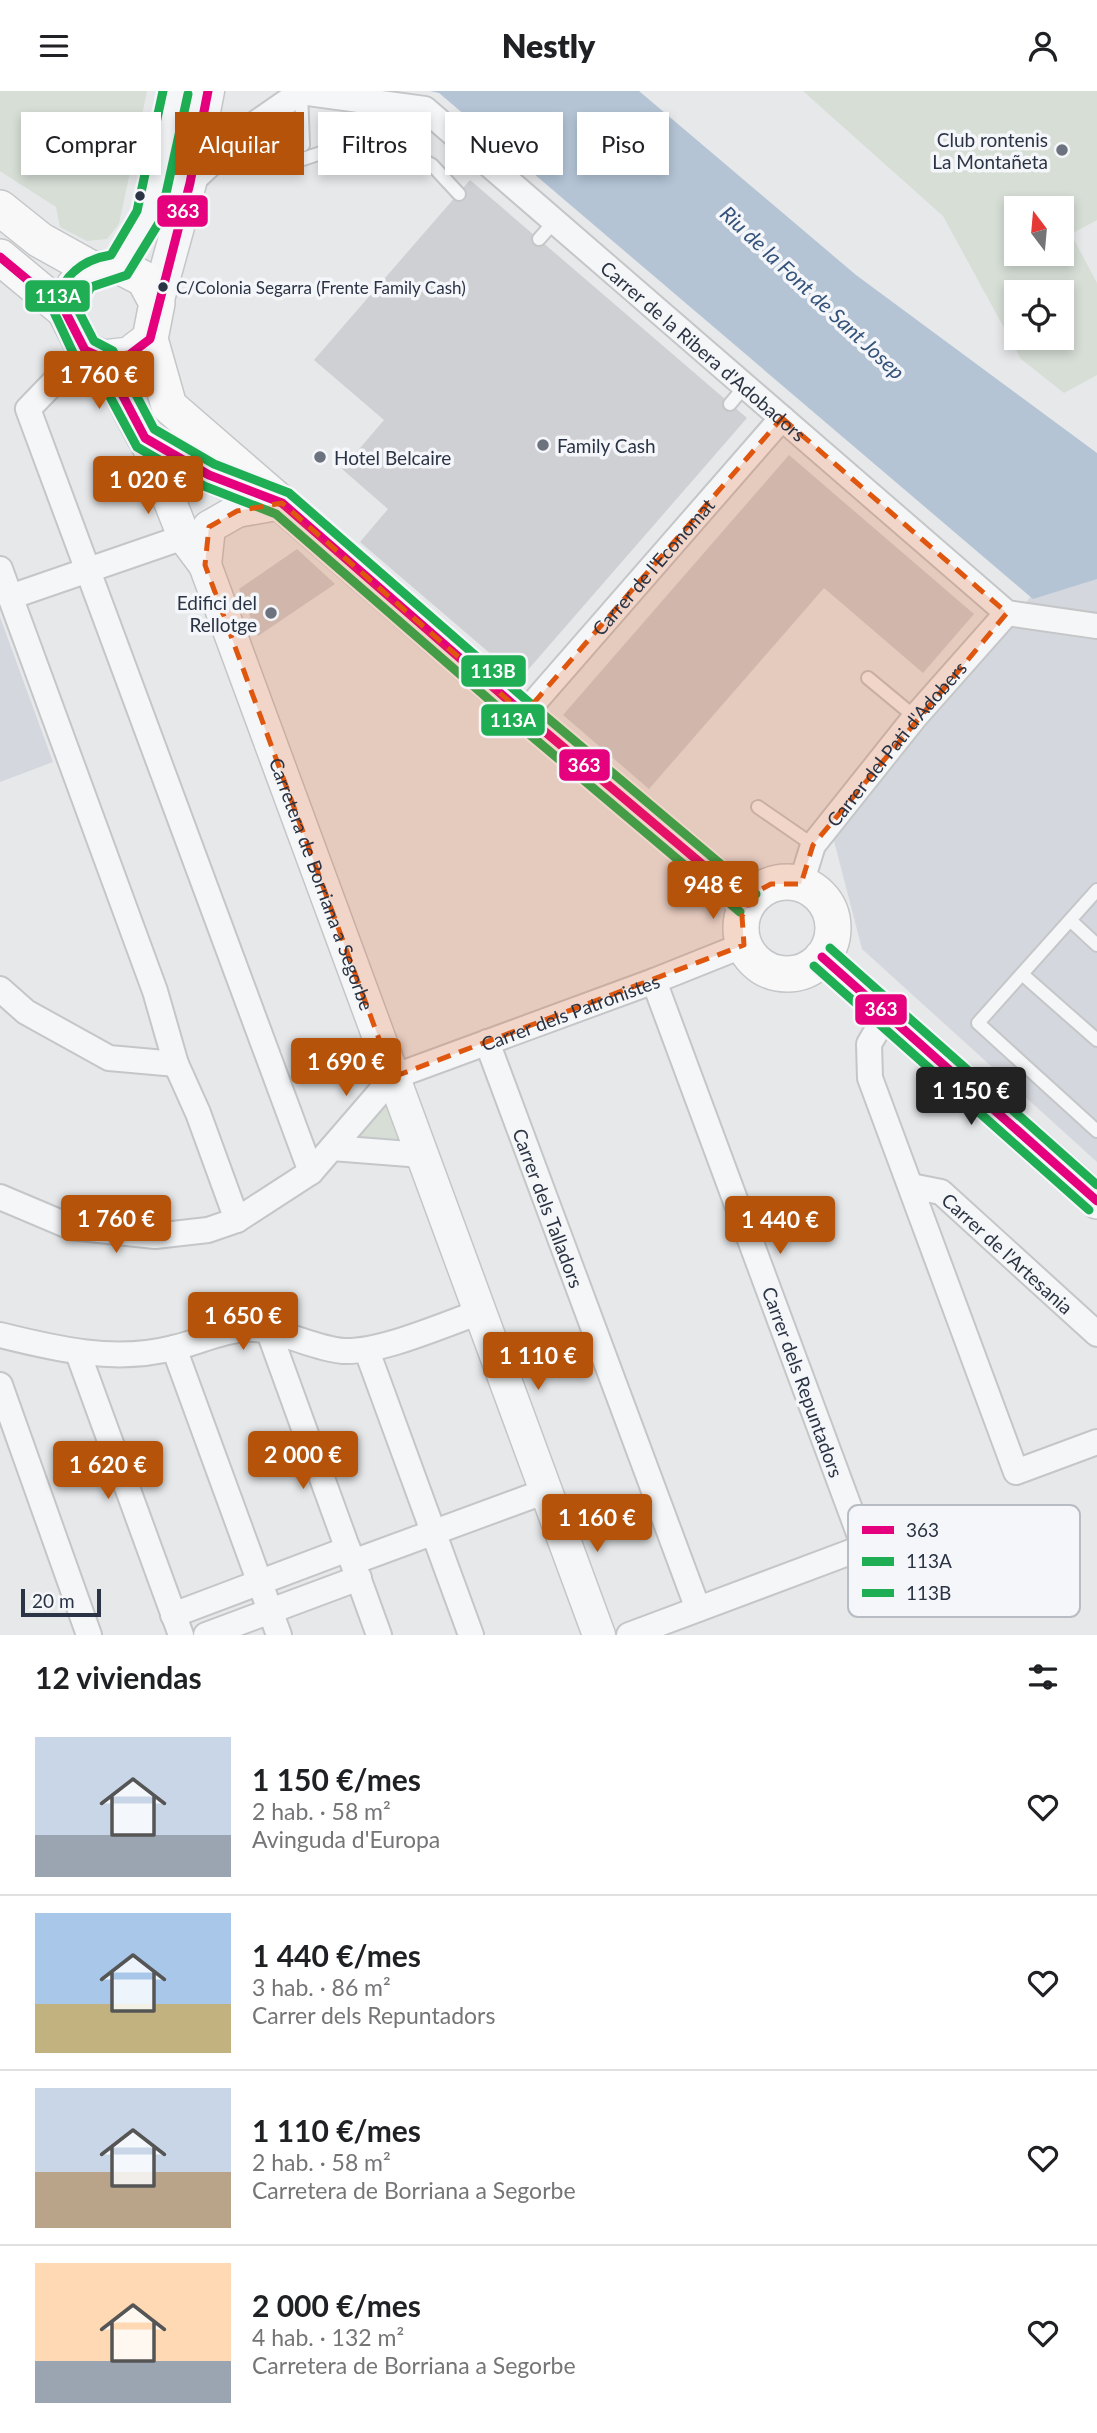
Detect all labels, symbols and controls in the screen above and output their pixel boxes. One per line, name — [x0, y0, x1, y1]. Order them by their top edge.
text: Nestly — [502, 26, 595, 65]
icon: menu — [35, 27, 73, 65]
icon: person — [1024, 27, 1062, 65]
chip: Comprar — [21, 112, 161, 175]
chip: Alquilar — [175, 112, 304, 175]
chip: Filtros — [318, 112, 431, 175]
chip: Nuevo — [445, 112, 563, 175]
chip: Piso — [577, 112, 669, 175]
place label: Club rontenis La Montañeta — [932, 128, 1048, 173]
marker: Club rontenis La Montañeta — [1054, 142, 1070, 158]
unlabelled marker — [133, 189, 147, 203]
line badge: 363 — [156, 194, 209, 228]
north arrow — [1004, 196, 1074, 266]
map controls — [1004, 196, 1074, 350]
text: 363 — [166, 199, 200, 222]
water label: Riu de la Font de Sant Josep — [716, 200, 910, 384]
street label: Carrer de la Ribera d'Adobadors — [597, 255, 811, 445]
place label: C/Colonia Segarra (Frente Family Cash) — [176, 277, 466, 298]
line badge: 113A — [24, 279, 91, 313]
marker: C/Colonia Segarra (Frente Family Cash) — [156, 280, 170, 294]
button: locate — [1004, 280, 1074, 350]
text: 113A — [35, 284, 82, 307]
pin: 1 760 € — [34, 351, 164, 411]
text: 1 760 € — [60, 360, 138, 388]
place label: Family Cash — [557, 434, 656, 457]
marker: Family Cash — [535, 437, 551, 453]
place label: Hotel Belcaire — [334, 446, 451, 469]
marker: Hotel Belcaire — [312, 449, 328, 465]
pin: 1 020 € — [83, 457, 213, 516]
text: 1 020 € — [109, 465, 187, 493]
street label: Carrer de l'Economat — [587, 493, 719, 640]
place label: Edifici del Rellotge — [177, 591, 257, 636]
marker: Edifici del Rellotge — [263, 605, 279, 621]
line badge: 113B — [460, 654, 527, 688]
street label: Carrer del Pati d'Adobers — [821, 656, 971, 831]
text: 113B — [470, 659, 516, 682]
line badge: 113A — [480, 703, 546, 737]
text: 113A — [490, 708, 537, 731]
line badge: 363 — [558, 748, 611, 782]
text: 363 — [567, 753, 601, 776]
street label: Carretera de Borriana a Segorbe — [265, 754, 379, 1013]
pin: 948 € — [664, 861, 762, 921]
text: 948 € — [684, 870, 742, 898]
street label: Carrer dels Patronistes — [478, 969, 663, 1055]
line badge: 363 — [854, 993, 908, 1026]
text: 363 — [864, 997, 898, 1020]
pin: 1 690 € — [281, 1039, 411, 1098]
text: 1 690 € — [307, 1047, 385, 1075]
pin: 1 150 € — [906, 1067, 1036, 1127]
text: 1 150 € — [932, 1076, 1010, 1104]
street label: Carrer dels Talladors — [509, 1125, 589, 1291]
street label: Carrer de l'Artesania — [938, 1188, 1078, 1318]
pin: 1 760 € — [51, 1195, 181, 1255]
pin: 1 440 € — [715, 1197, 845, 1256]
text: 1 760 € — [77, 1204, 155, 1232]
text: 1 440 € — [741, 1205, 819, 1233]
street label: Carrer dels Repuntadors — [758, 1284, 848, 1480]
pin: 1 650 € — [178, 1293, 308, 1352]
text: 1 650 € — [204, 1301, 282, 1329]
pin: 1 110 € — [473, 1333, 603, 1392]
text: 1 110 € — [499, 1341, 577, 1369]
pin: 2 000 € — [238, 1431, 368, 1491]
text: 2 000 € — [264, 1440, 342, 1468]
pin: 1 620 € — [43, 1441, 173, 1501]
text: 1 620 € — [69, 1450, 147, 1478]
pin: 1 160 € — [532, 1495, 662, 1554]
text: 1 160 € — [558, 1503, 636, 1531]
legend — [848, 1505, 1080, 1617]
text: 363 — [906, 1518, 939, 1541]
text: 113A — [906, 1549, 952, 1572]
text: 113B — [906, 1581, 951, 1604]
scale bar — [21, 1586, 102, 1618]
text: 20 m — [32, 1589, 75, 1612]
icon: filters — [1024, 1658, 1062, 1696]
text: 12 viviendas — [35, 1659, 202, 1695]
text: 1 150 €/mes — [252, 1761, 421, 1797]
icon: home — [91, 1765, 175, 1849]
icon: heart — [1024, 1788, 1062, 1826]
text: 2 hab. · 58 m² — [252, 1797, 391, 1825]
text: Avinguda d'Europa — [252, 1825, 440, 1853]
text: 1 440 €/mes — [252, 1937, 421, 1973]
icon: home — [91, 1941, 175, 2025]
icon: heart — [1024, 1964, 1062, 2002]
text: 3 hab. · 86 m² — [252, 1973, 391, 2001]
text: Carrer dels Repuntadors — [252, 2001, 495, 2029]
text: 1 110 €/mes — [252, 2112, 421, 2148]
icon: home — [91, 2116, 175, 2200]
icon: heart — [1024, 2139, 1062, 2177]
text: 2 hab. · 58 m² — [252, 2148, 391, 2176]
text: Carretera de Borriana a Segorbe — [252, 2176, 576, 2204]
text: 2 000 €/mes — [252, 2287, 421, 2323]
icon: home — [91, 2291, 175, 2375]
icon: heart — [1024, 2314, 1062, 2352]
text: 4 hab. · 132 m² — [252, 2323, 404, 2351]
text: Carretera de Borriana a Segorbe — [252, 2351, 576, 2379]

